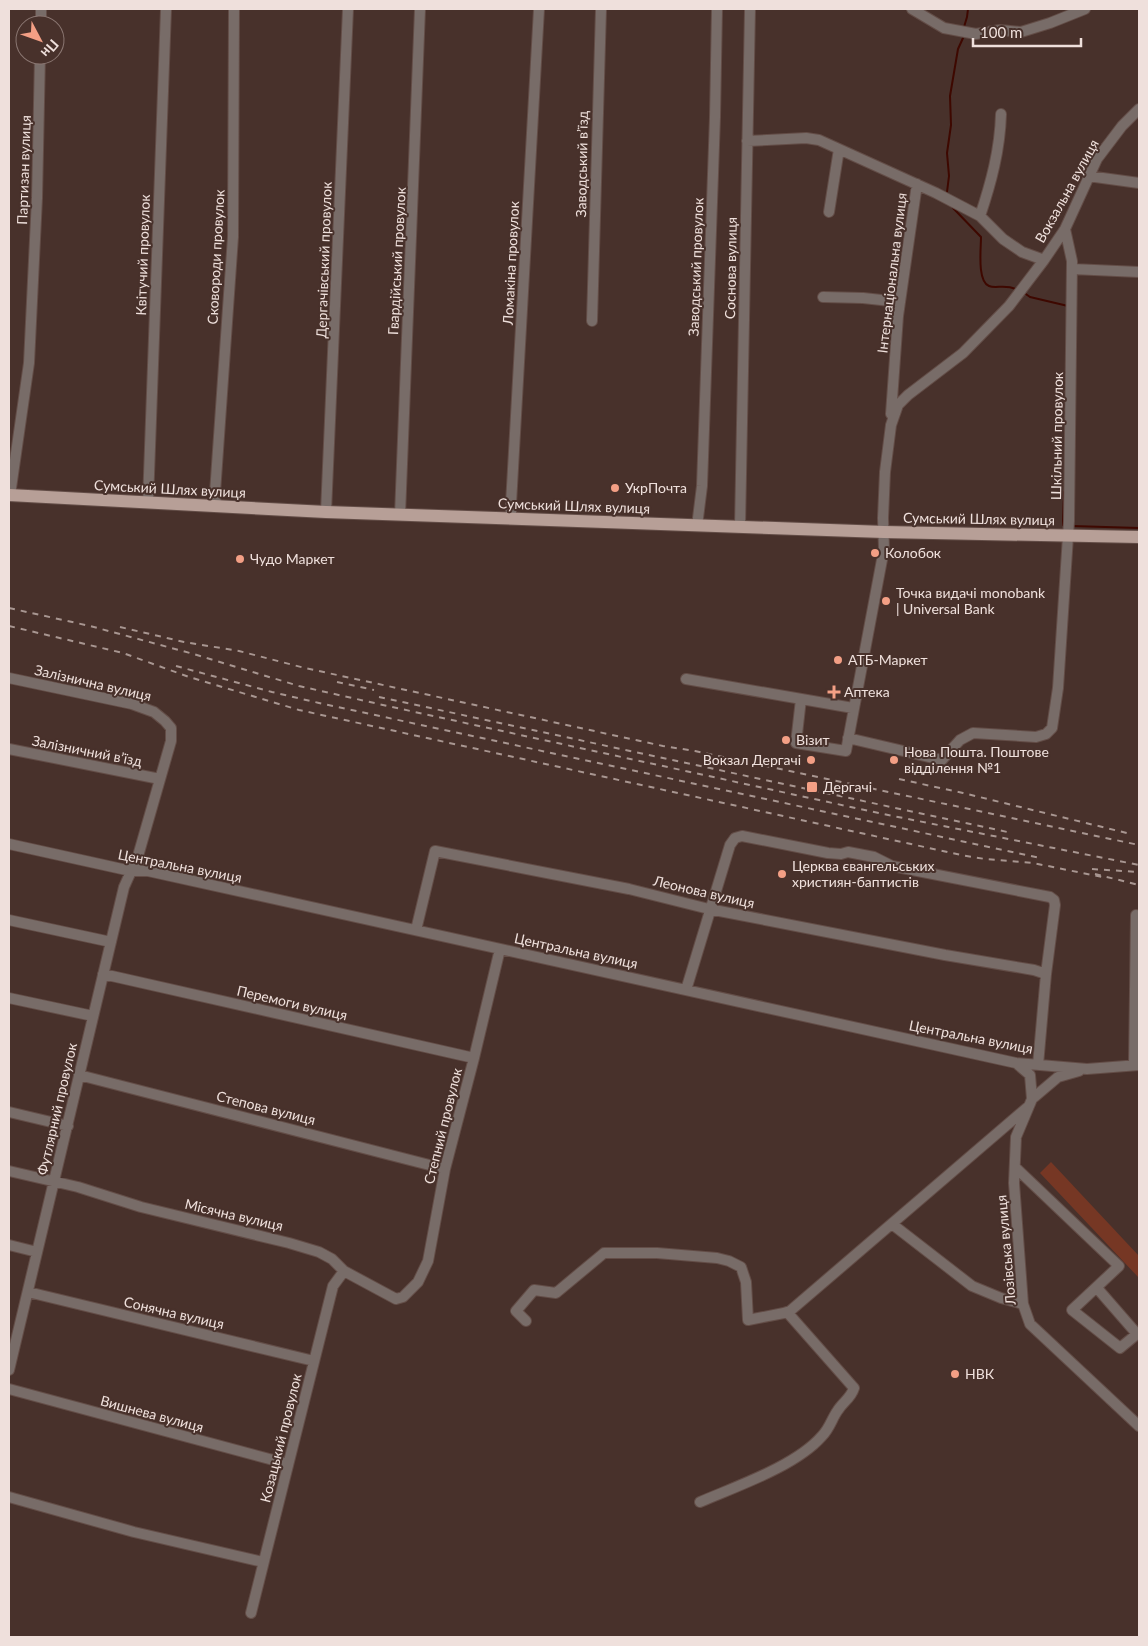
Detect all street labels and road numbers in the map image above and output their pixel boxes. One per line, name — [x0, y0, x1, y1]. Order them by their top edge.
street label: Заводський в’їзд — [572, 110, 591, 218]
street label: Партизан вулиця — [13, 115, 34, 225]
street label: Вокзальна вулиця — [1031, 136, 1102, 245]
street label: Дергачівський провулок — [312, 181, 335, 339]
street label: Гвардійський провулок — [384, 186, 409, 335]
street label: Сковороди провулок — [203, 188, 228, 325]
street label: Інтернаціональна вулиця — [873, 192, 910, 354]
street label: Квітучий провулок — [132, 193, 153, 316]
street label: Заводський провулок — [685, 197, 706, 337]
street label: Ломакіна провулок — [499, 200, 522, 326]
street label: Соснова вулиця — [721, 217, 740, 319]
street label: Шкільний провулок — [1047, 371, 1066, 500]
street label: Сумський Шлях вулиця — [94, 476, 246, 501]
street label: Сумський Шлях вулиця — [498, 494, 650, 517]
street label: Сумський Шлях вулиця — [903, 509, 1055, 528]
street label: Залізнична вулиця — [33, 661, 153, 704]
street label: Залізничний в’їзд — [31, 731, 144, 770]
street label: Центральна вулиця — [117, 845, 244, 886]
street label: Леонова вулиця — [651, 871, 756, 911]
street label: Центральна вулиця — [513, 929, 639, 972]
street label: Перемоги вулиця — [235, 982, 349, 1023]
street label: Центральна вулиця — [908, 1016, 1035, 1057]
street label: Футлярний провулок — [33, 1040, 80, 1177]
street label: Степний провулок — [420, 1065, 465, 1186]
street label: Степова вулиця — [215, 1087, 317, 1128]
street label: Лозівська вулиця — [992, 1194, 1019, 1307]
street label: Місячна вулиця — [183, 1195, 285, 1234]
street label: Сонячна вулиця — [122, 1293, 226, 1332]
street label: Козацький провулок — [256, 1371, 305, 1504]
street label: Вишнева вулиця — [99, 1392, 206, 1435]

